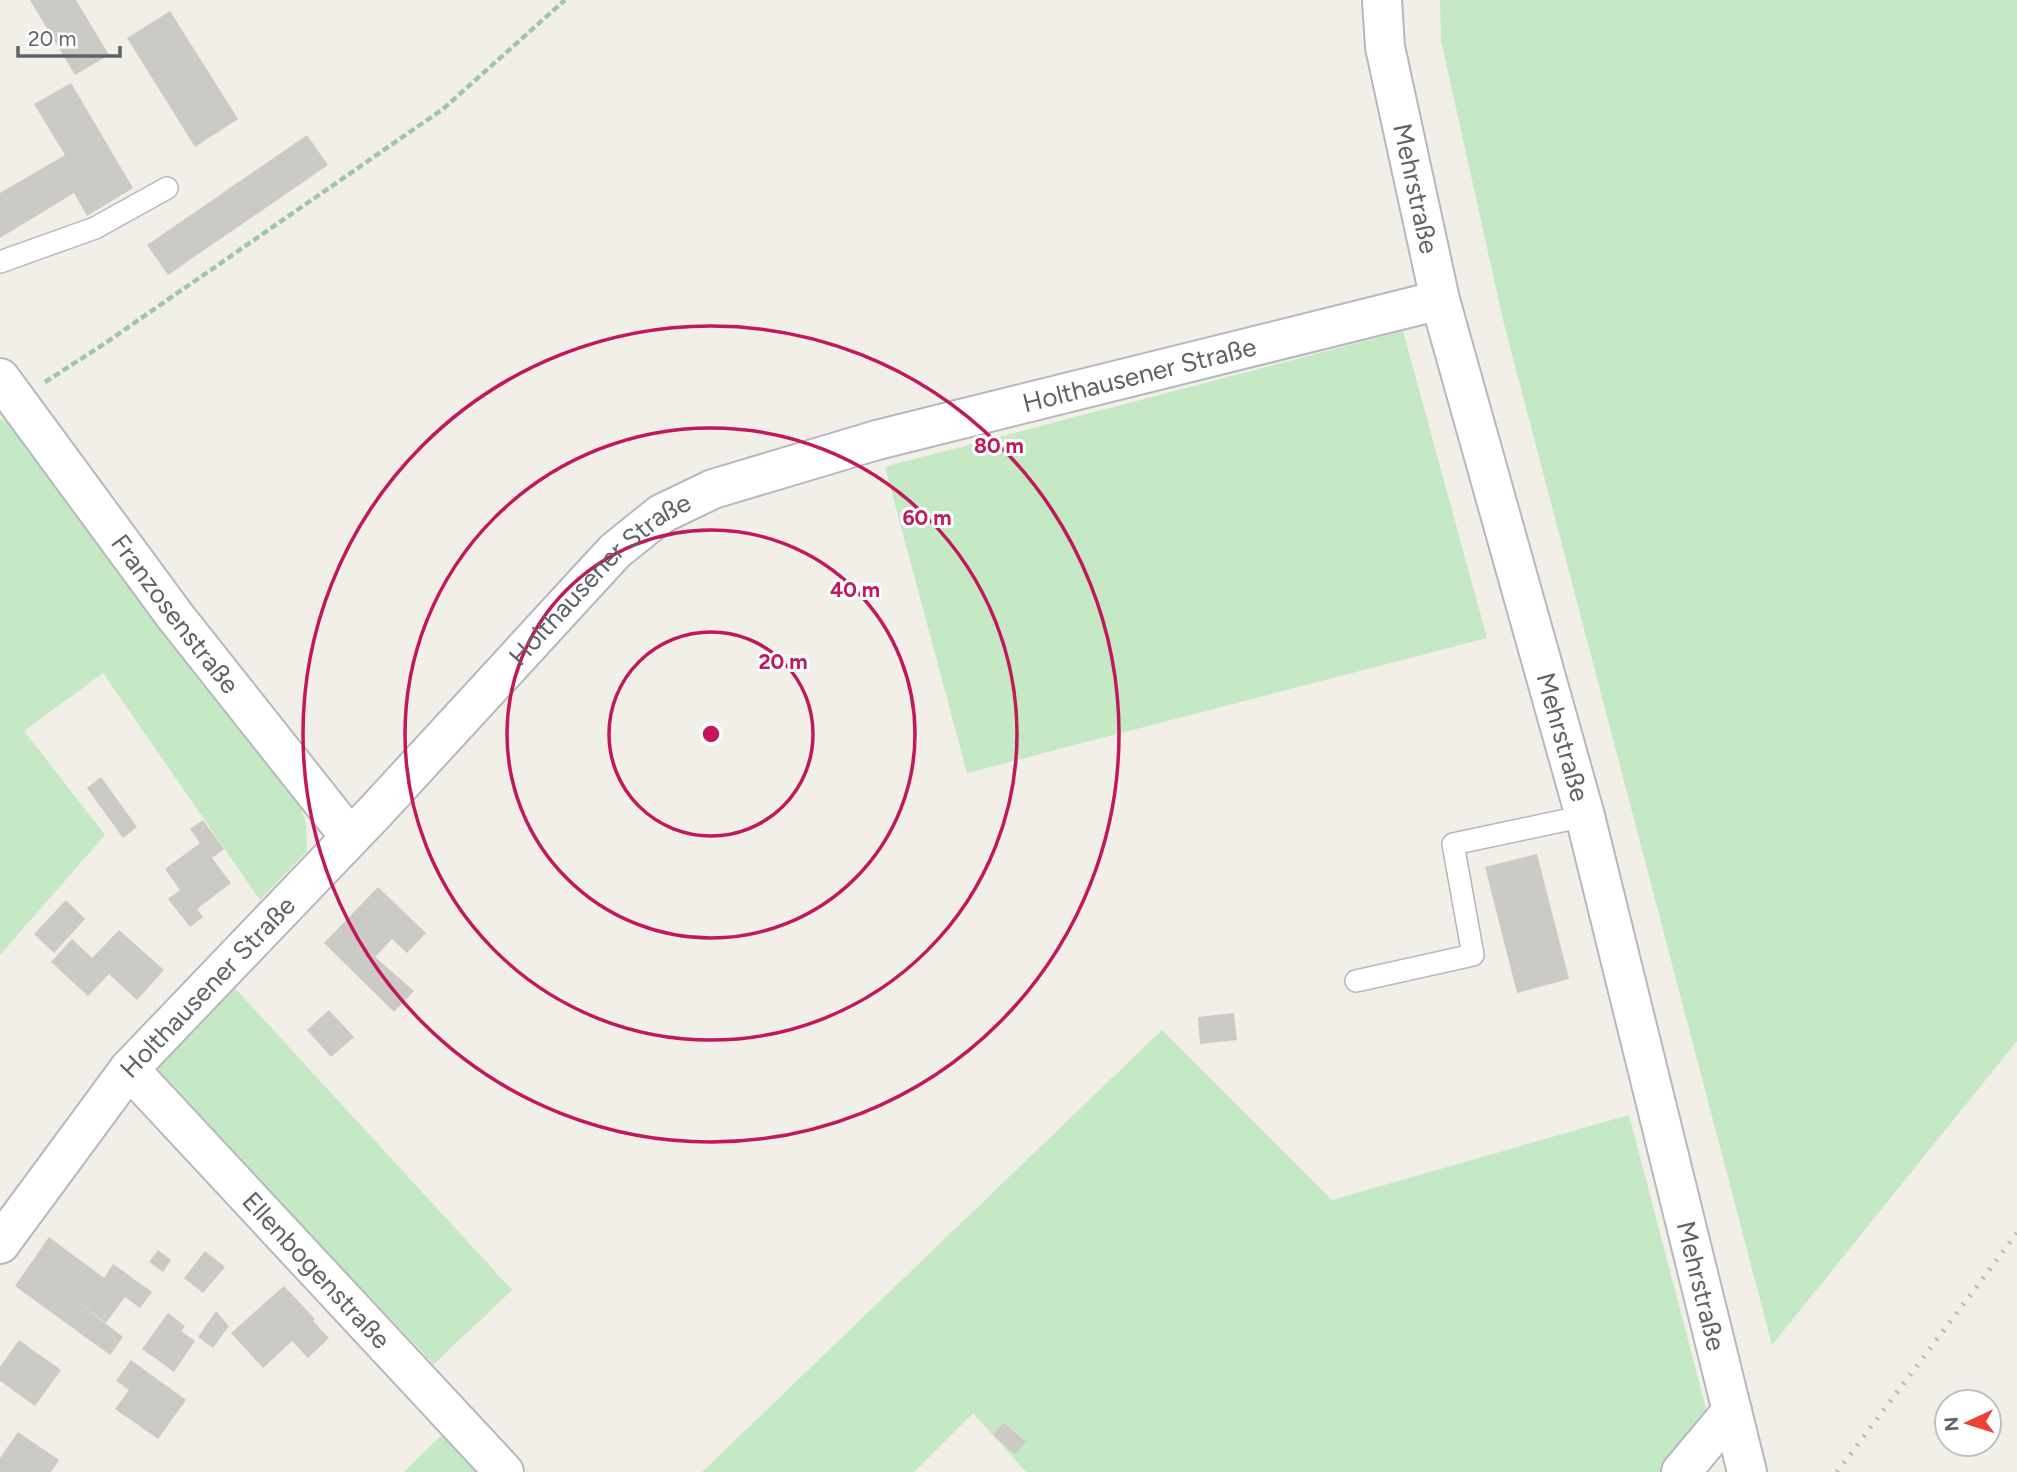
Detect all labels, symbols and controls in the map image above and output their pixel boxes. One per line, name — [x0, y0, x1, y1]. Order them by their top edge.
scale bar — [18, 14, 119, 58]
text: 20 m — [28, 26, 76, 51]
street label: Mehrstraße — [1386, 121, 1445, 257]
street label: Holthausener Straße — [1019, 330, 1259, 419]
text: 80 m — [974, 433, 1024, 458]
street label: Holthausener Straße — [502, 486, 696, 672]
text: 60 m — [902, 505, 952, 530]
street label: Franzosenstraße — [104, 528, 246, 700]
text: 40 m — [830, 577, 880, 602]
text: 20 m — [758, 649, 808, 674]
street label: Mehrstraße — [1530, 669, 1596, 805]
centre of rings — [699, 722, 723, 746]
street label: Holthausener Straße — [113, 889, 302, 1085]
street label: Ellenbogenstraße — [236, 1185, 397, 1355]
street label: Mehrstraße — [1670, 1218, 1732, 1354]
north arrow — [1933, 1388, 2003, 1458]
text: N — [1940, 1416, 1964, 1432]

